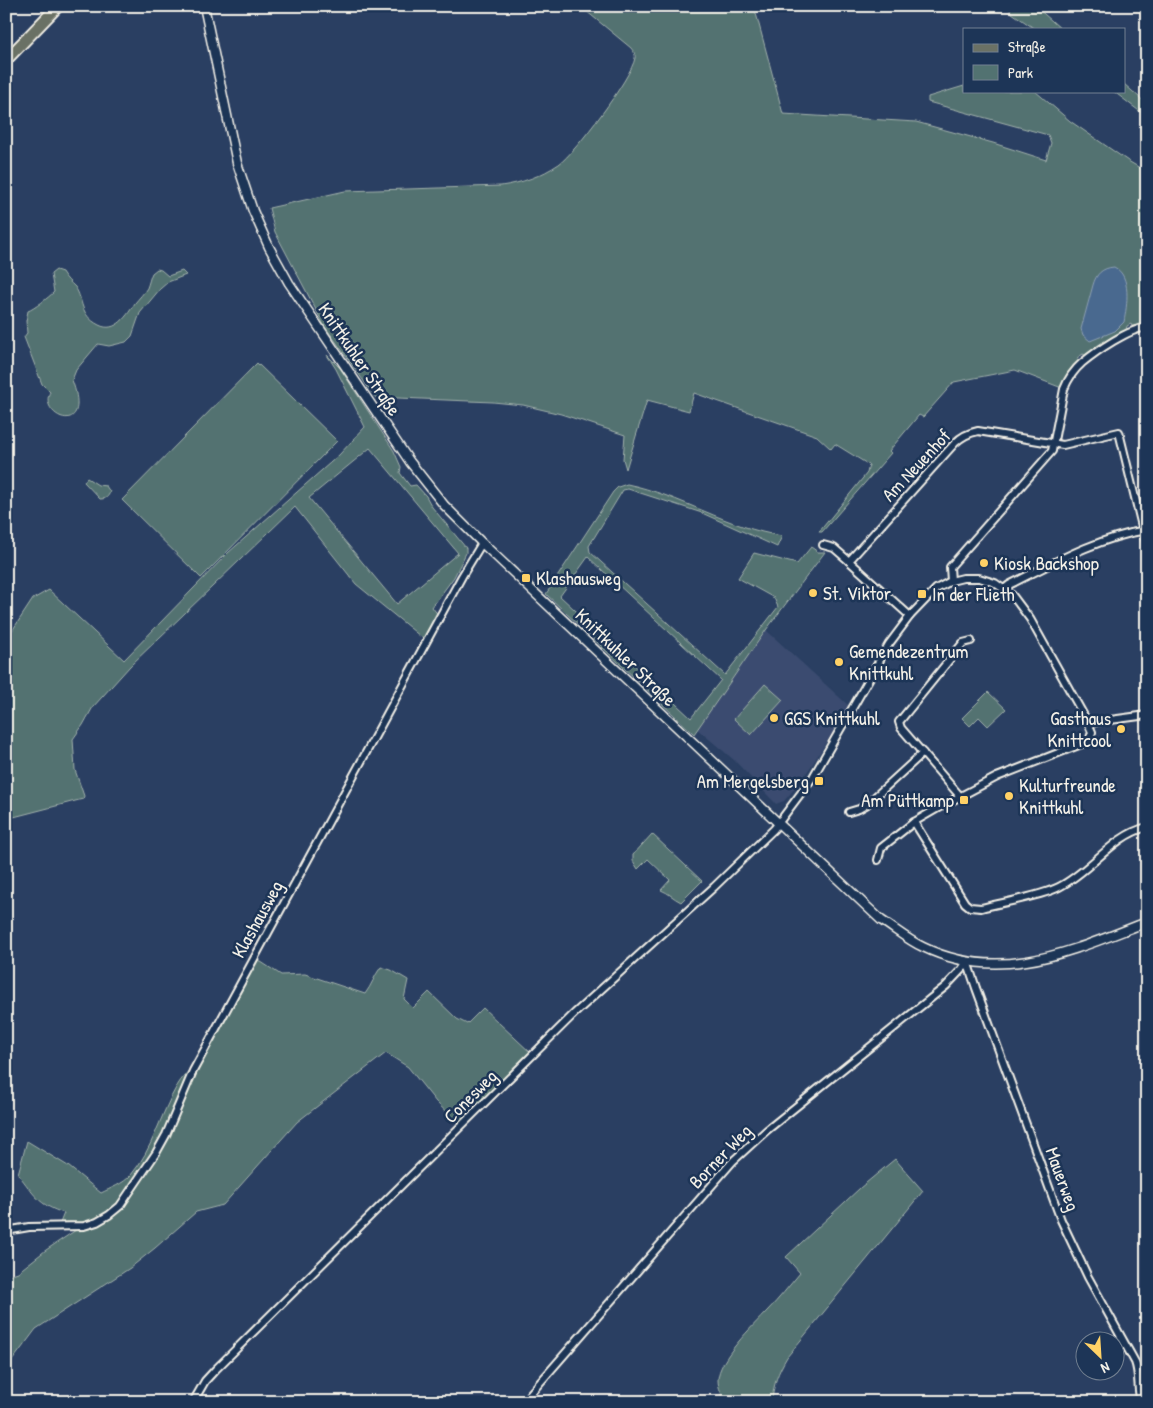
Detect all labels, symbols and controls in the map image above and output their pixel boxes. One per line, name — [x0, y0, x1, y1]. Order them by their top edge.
legend — [963, 28, 1126, 92]
text: Straße — [1008, 36, 1046, 57]
text: Park — [1008, 62, 1033, 83]
street label: Knittkuhler Straße — [313, 297, 408, 421]
street label: Am Neuenhof — [876, 423, 956, 507]
place label: Kiosk Backshop — [994, 550, 1099, 576]
marker: Kiosk Backshop — [978, 557, 990, 569]
place label: Klashausweg — [536, 565, 621, 591]
marker: Klashausweg — [520, 572, 532, 584]
place label: St. Viktor — [823, 580, 892, 606]
place label: In der Flieth — [932, 581, 1015, 607]
marker: St. Viktor — [807, 587, 819, 599]
marker: In der Flieth — [916, 588, 928, 600]
street label: Knittkuhler Straße — [570, 602, 683, 712]
place label: Gemendezentrum Knittkuhl — [849, 638, 968, 686]
marker: Gemendezentrum Knittkuhl — [833, 656, 845, 668]
place label: GGS Knittkuhl — [784, 705, 881, 731]
place label: Gasthaus Knittcool — [1047, 705, 1112, 753]
marker: GGS Knittkuhl — [768, 712, 780, 724]
marker: Gasthaus Knittcool — [1115, 723, 1127, 735]
place label: Am Mergelsberg — [697, 768, 809, 794]
place label: Kulturfreunde Knittkuhl — [1019, 772, 1116, 820]
marker: Am Mergelsberg — [813, 775, 825, 787]
place label: Am Püttkamp — [861, 787, 954, 813]
marker: Kulturfreunde Knittkuhl — [1003, 790, 1015, 802]
marker: Am Püttkamp — [958, 794, 970, 806]
street label: Klashausweg — [225, 876, 289, 962]
street label: Conesweg — [437, 1063, 503, 1129]
street label: Borner Weg — [683, 1118, 757, 1194]
street label: Mauerweg — [1039, 1144, 1087, 1214]
north arrow — [1076, 1330, 1126, 1380]
text: N — [1098, 1358, 1113, 1379]

